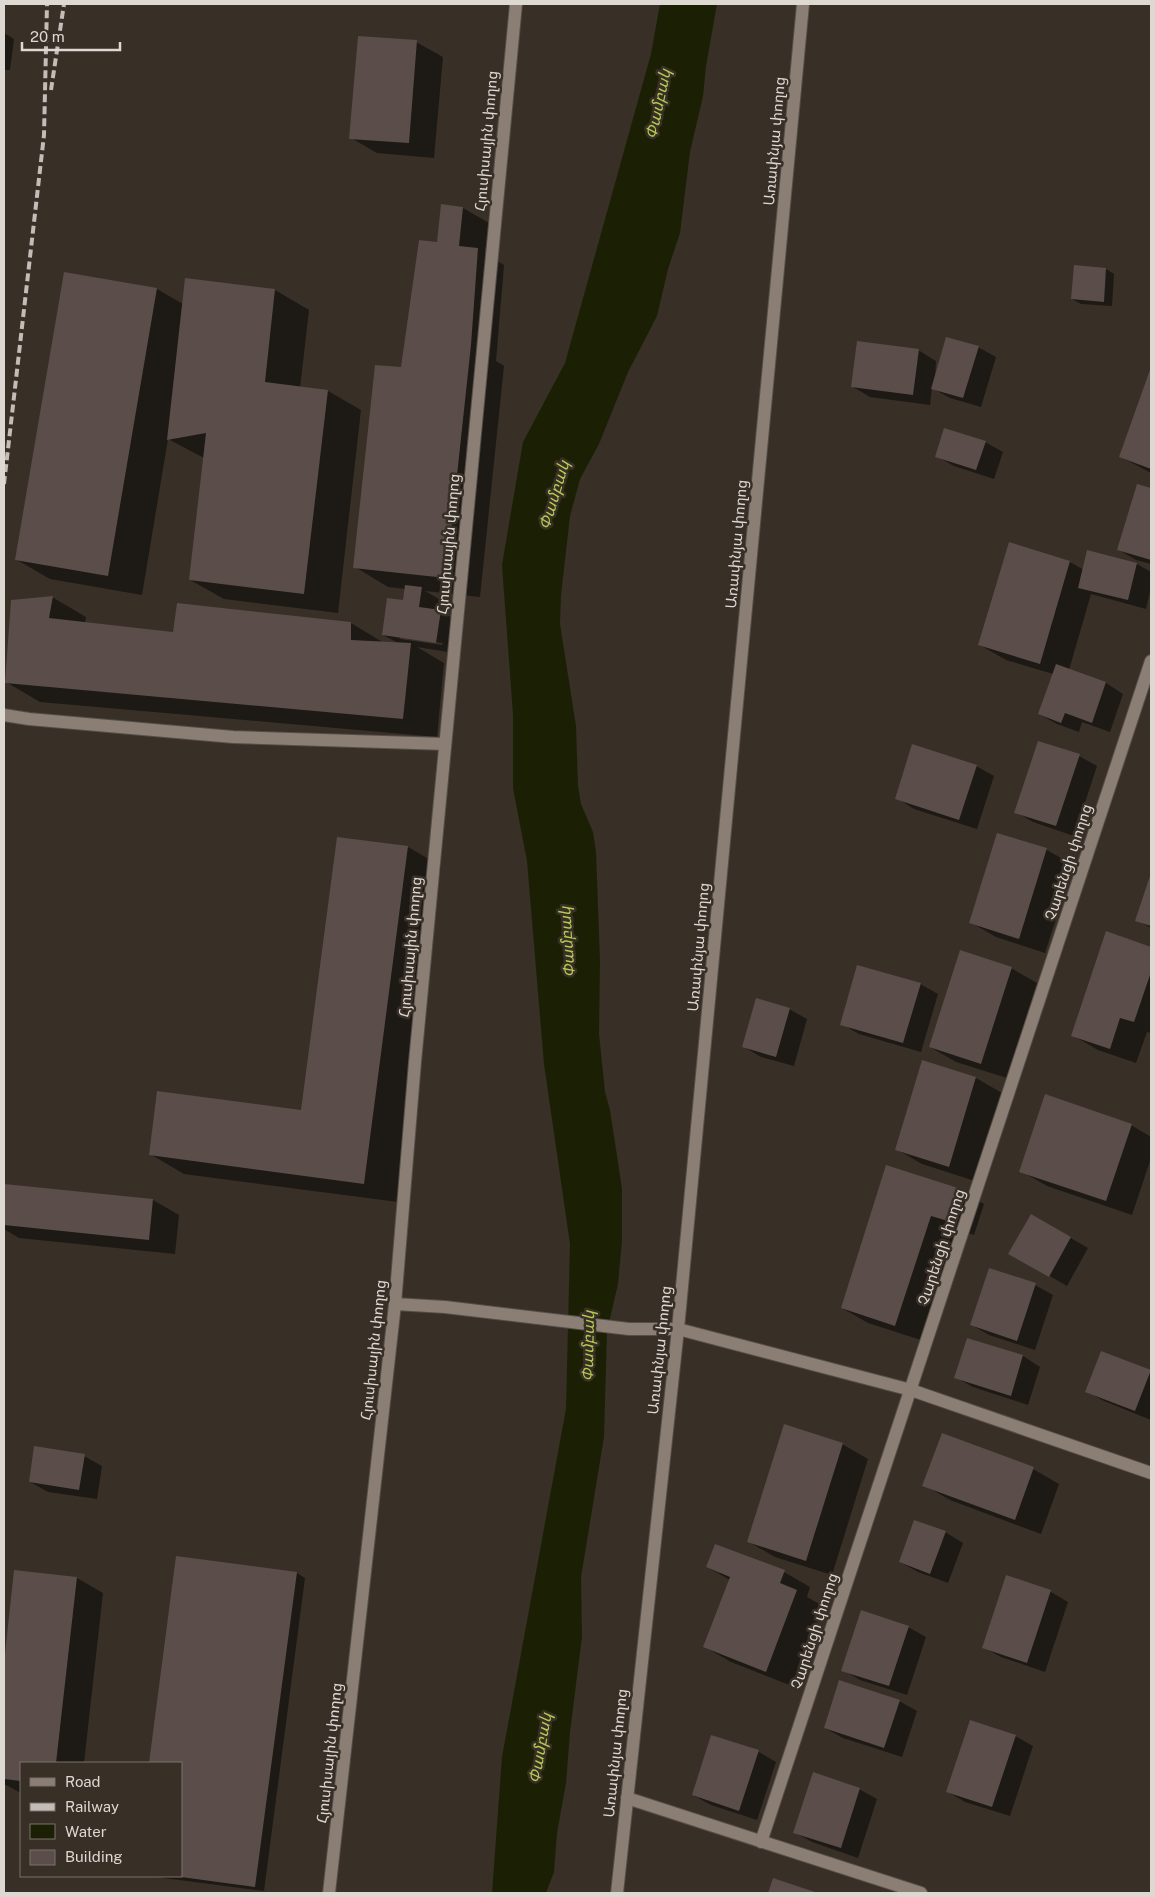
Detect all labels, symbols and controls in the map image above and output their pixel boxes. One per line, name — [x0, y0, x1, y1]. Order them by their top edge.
scale bar — [22, 20, 120, 52]
text: 20 m — [30, 28, 65, 45]
water label: Փամբակ — [641, 66, 675, 141]
street label: Հյուսիսային փողոց — [471, 70, 502, 212]
street label: Առափնյա փողոց — [760, 76, 789, 206]
water label: Փամբակ — [535, 457, 574, 532]
street label: Հյուսիսային փողոց — [433, 473, 464, 615]
street label: Առափնյա փողոց — [722, 479, 751, 609]
street label: Չարենցի փողոց — [1041, 802, 1096, 923]
street label: Հյուսիսային փողոց — [395, 876, 426, 1018]
street label: Առափնյա փողոց — [684, 882, 713, 1012]
water label: Փամբակ — [555, 904, 579, 978]
street label: Չարենցի փողոց — [914, 1187, 969, 1308]
street label: Հյուսիսային փողոց — [357, 1279, 390, 1421]
street label: Առափնյա փողոց — [644, 1285, 675, 1415]
water label: Փամբակ — [578, 1309, 598, 1382]
street label: Չարենցի փողոց — [787, 1571, 842, 1692]
street label: Հյուսիսային փողոց — [313, 1682, 346, 1824]
street label: Առափնյա փողոց — [600, 1688, 631, 1818]
water label: Փամբակ — [524, 1710, 556, 1785]
legend — [20, 1762, 182, 1877]
text: Road — [65, 1773, 101, 1790]
text: Railway — [65, 1798, 119, 1815]
text: Water — [65, 1823, 107, 1840]
text: Building — [65, 1848, 123, 1865]

